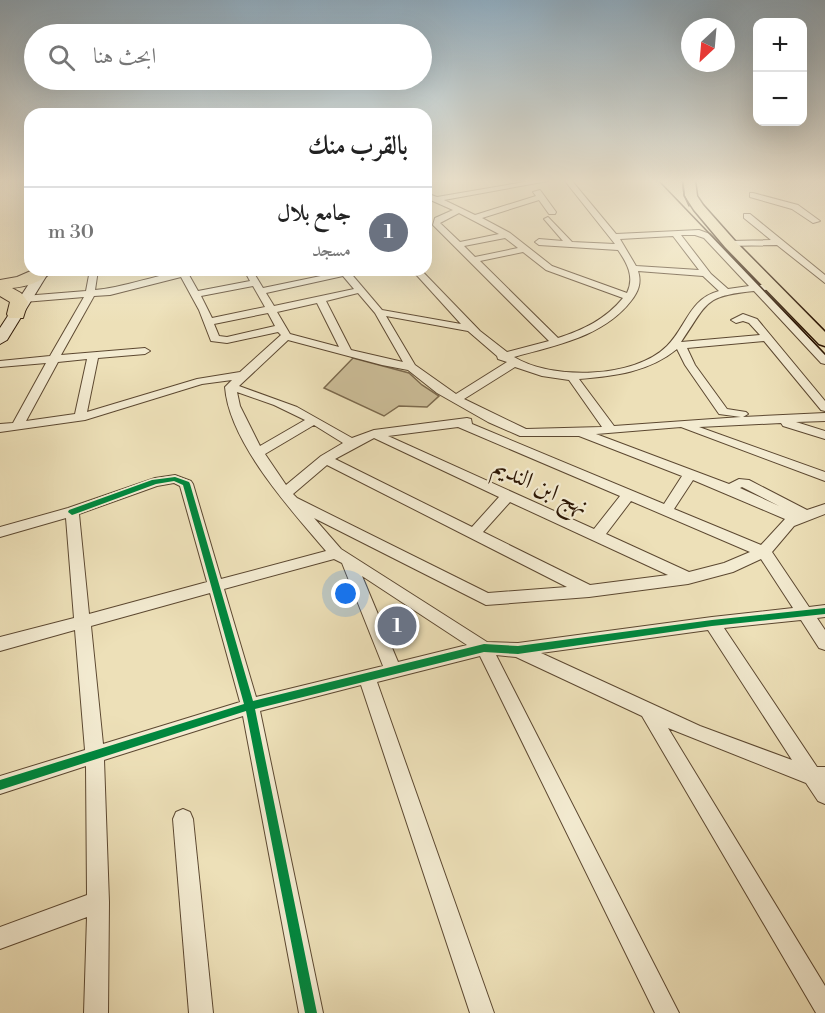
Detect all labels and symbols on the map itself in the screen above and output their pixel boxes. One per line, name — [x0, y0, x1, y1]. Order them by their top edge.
north arrow — [681, 18, 735, 72]
street label: نهج ابن النديم — [486, 452, 593, 527]
your location — [331, 579, 360, 608]
pin: 1 — [378, 604, 416, 648]

